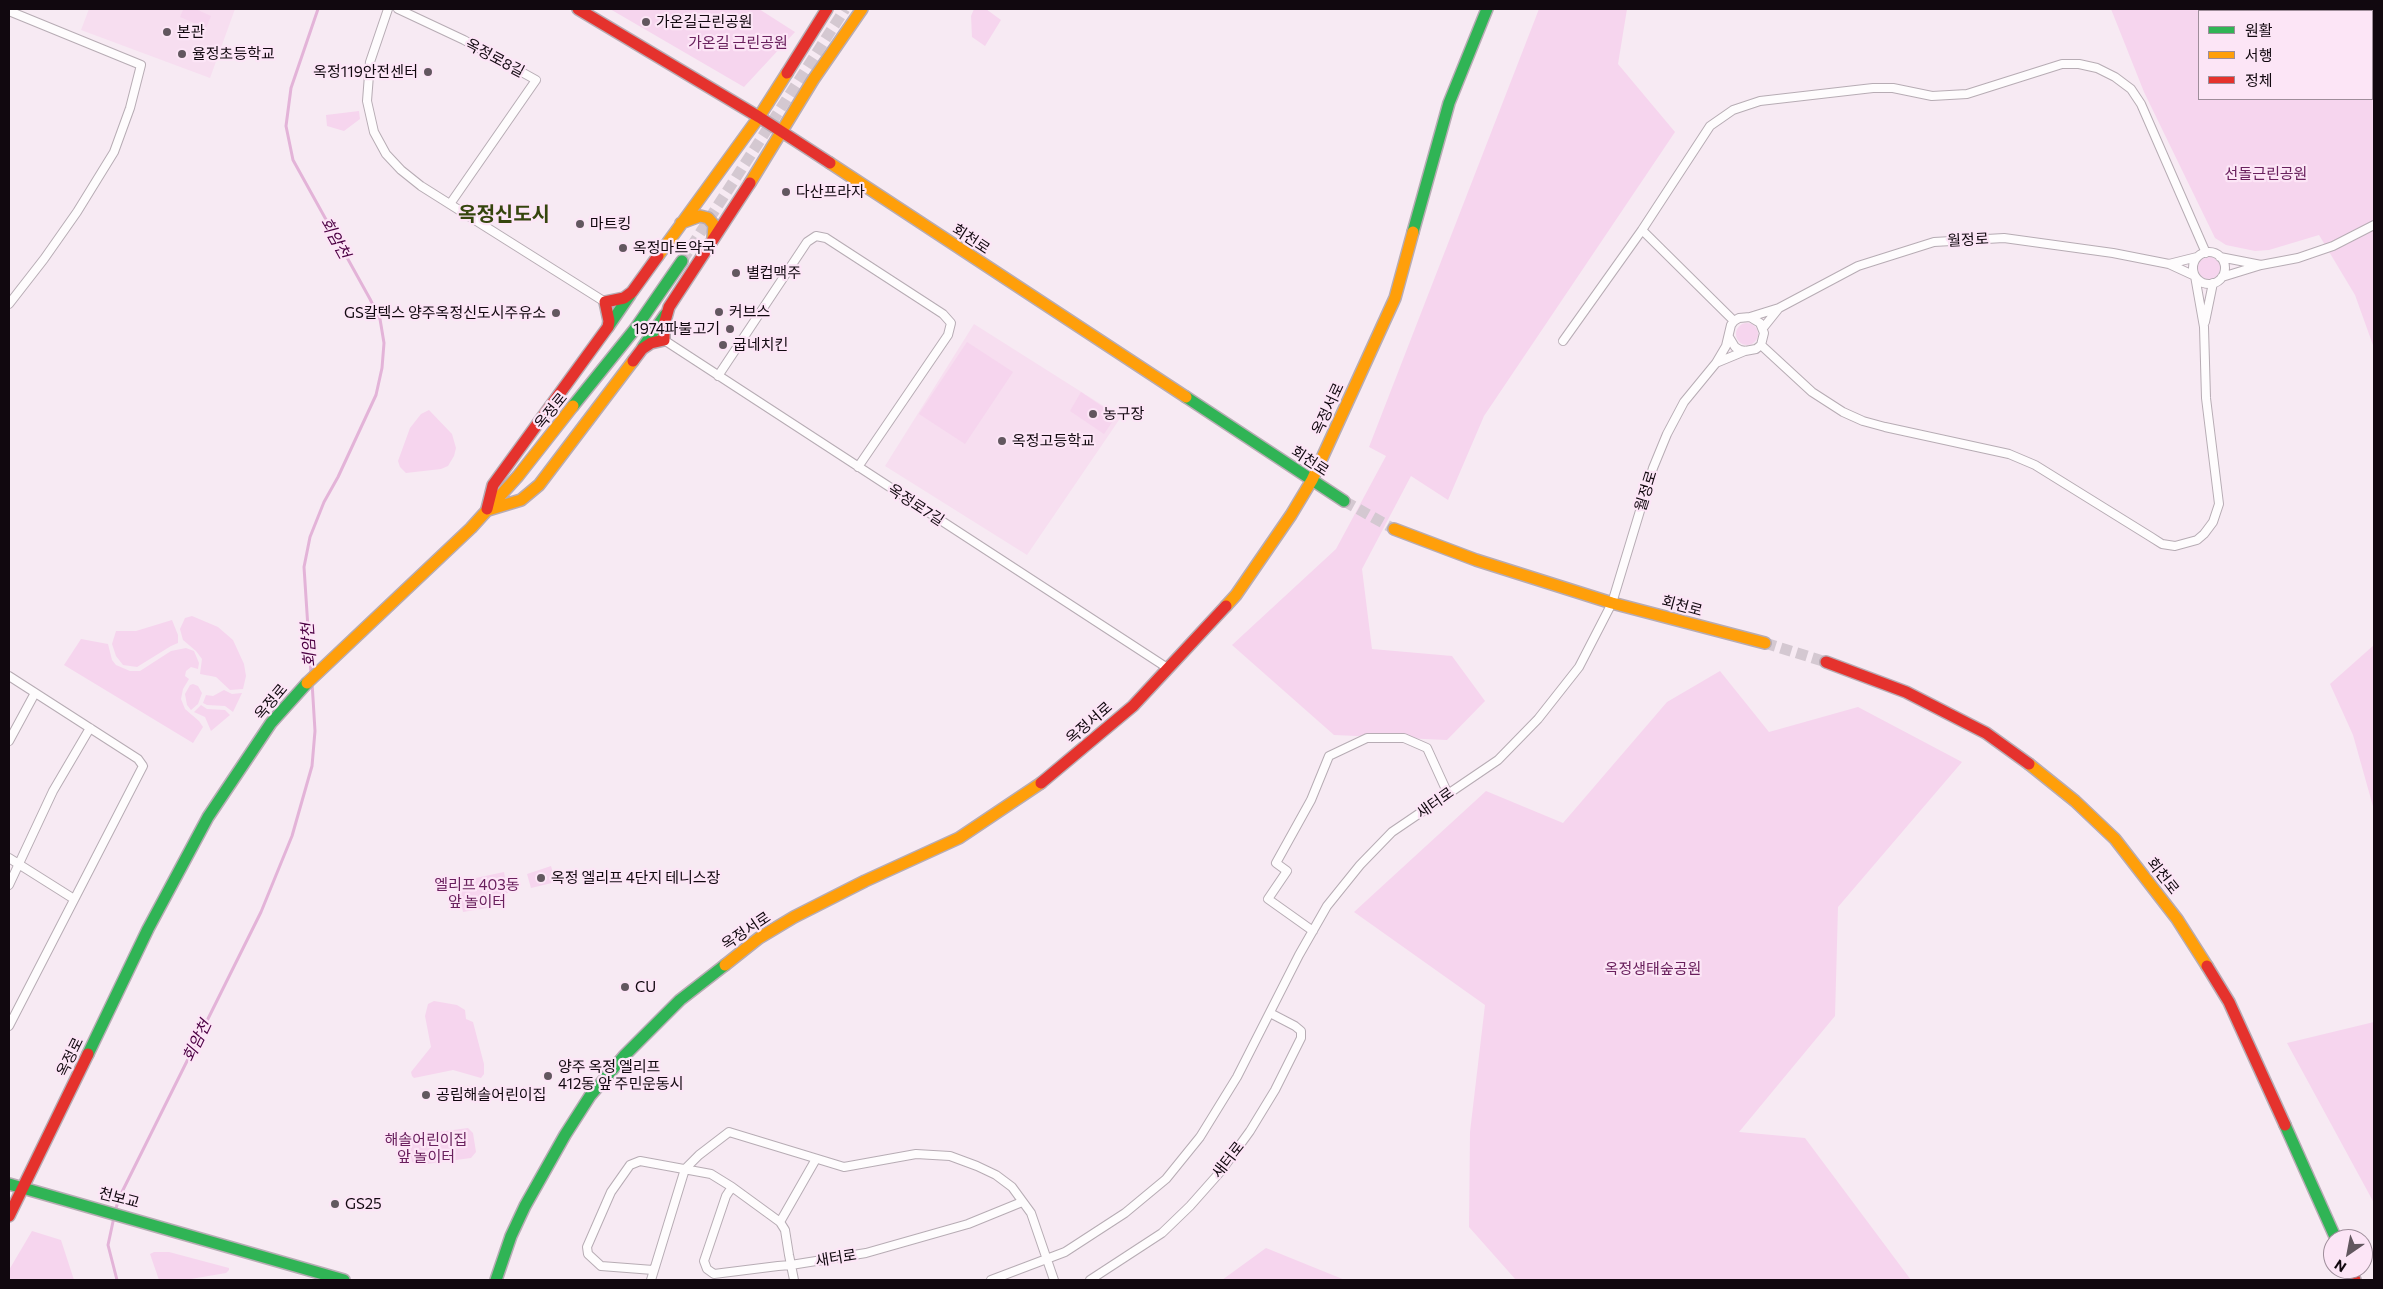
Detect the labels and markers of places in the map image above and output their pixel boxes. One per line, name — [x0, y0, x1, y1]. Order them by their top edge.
place label: 가온길근린공원 — [656, 13, 753, 31]
marker: 가온길근린공원 — [640, 16, 652, 28]
place label: 본관 — [177, 23, 205, 41]
marker: 본관 — [161, 26, 173, 38]
place label: 율정초등학교 — [192, 45, 275, 63]
marker: 율정초등학교 — [176, 48, 188, 60]
place label: 옥정119안전센터 — [313, 63, 418, 81]
marker: 옥정119안전센터 — [422, 66, 434, 78]
place label: 다산프라자 — [796, 183, 865, 201]
marker: 다산프라자 — [780, 186, 792, 198]
place label: 마트킹 — [590, 215, 631, 233]
marker: 마트킹 — [574, 218, 586, 230]
place label: 옥정마트약국 — [633, 239, 716, 257]
marker: 옥정마트약국 — [617, 242, 629, 254]
place label: 별컵맥주 — [746, 264, 801, 282]
marker: 별컵맥주 — [730, 267, 742, 279]
place label: 커브스 — [729, 303, 770, 321]
place label: GS칼텍스 양주옥정신도시주유소 — [344, 304, 546, 322]
marker: 커브스 — [713, 306, 725, 318]
marker: GS칼텍스 양주옥정신도시주유소 — [550, 307, 562, 319]
place label: 1974파불고기 — [633, 320, 720, 338]
marker: 1974파불고기 — [724, 323, 736, 335]
place label: 굽네치킨 — [733, 336, 788, 354]
marker: 굽네치킨 — [717, 339, 729, 351]
place label: 농구장 — [1103, 405, 1144, 423]
marker: 농구장 — [1087, 408, 1099, 420]
place label: 옥정고등학교 — [1012, 432, 1095, 450]
marker: 옥정고등학교 — [996, 435, 1008, 447]
place label: 옥정 엘리프 4단지 테니스장 — [551, 869, 720, 887]
marker: 옥정 엘리프 4단지 테니스장 — [535, 872, 547, 884]
place label: CU — [635, 978, 656, 996]
marker: CU — [619, 981, 631, 993]
place label: 양주 옥정 엘리프 412동 앞 주민운동시 — [558, 1058, 684, 1093]
marker: 양주 옥정 엘리프 412동 앞 주민운동시 — [542, 1070, 554, 1082]
place label: 공립해솔어린이집 — [436, 1086, 546, 1104]
marker: 공립해솔어린이집 — [420, 1089, 432, 1101]
place label: GS25 — [345, 1195, 382, 1213]
marker: GS25 — [329, 1198, 341, 1210]

